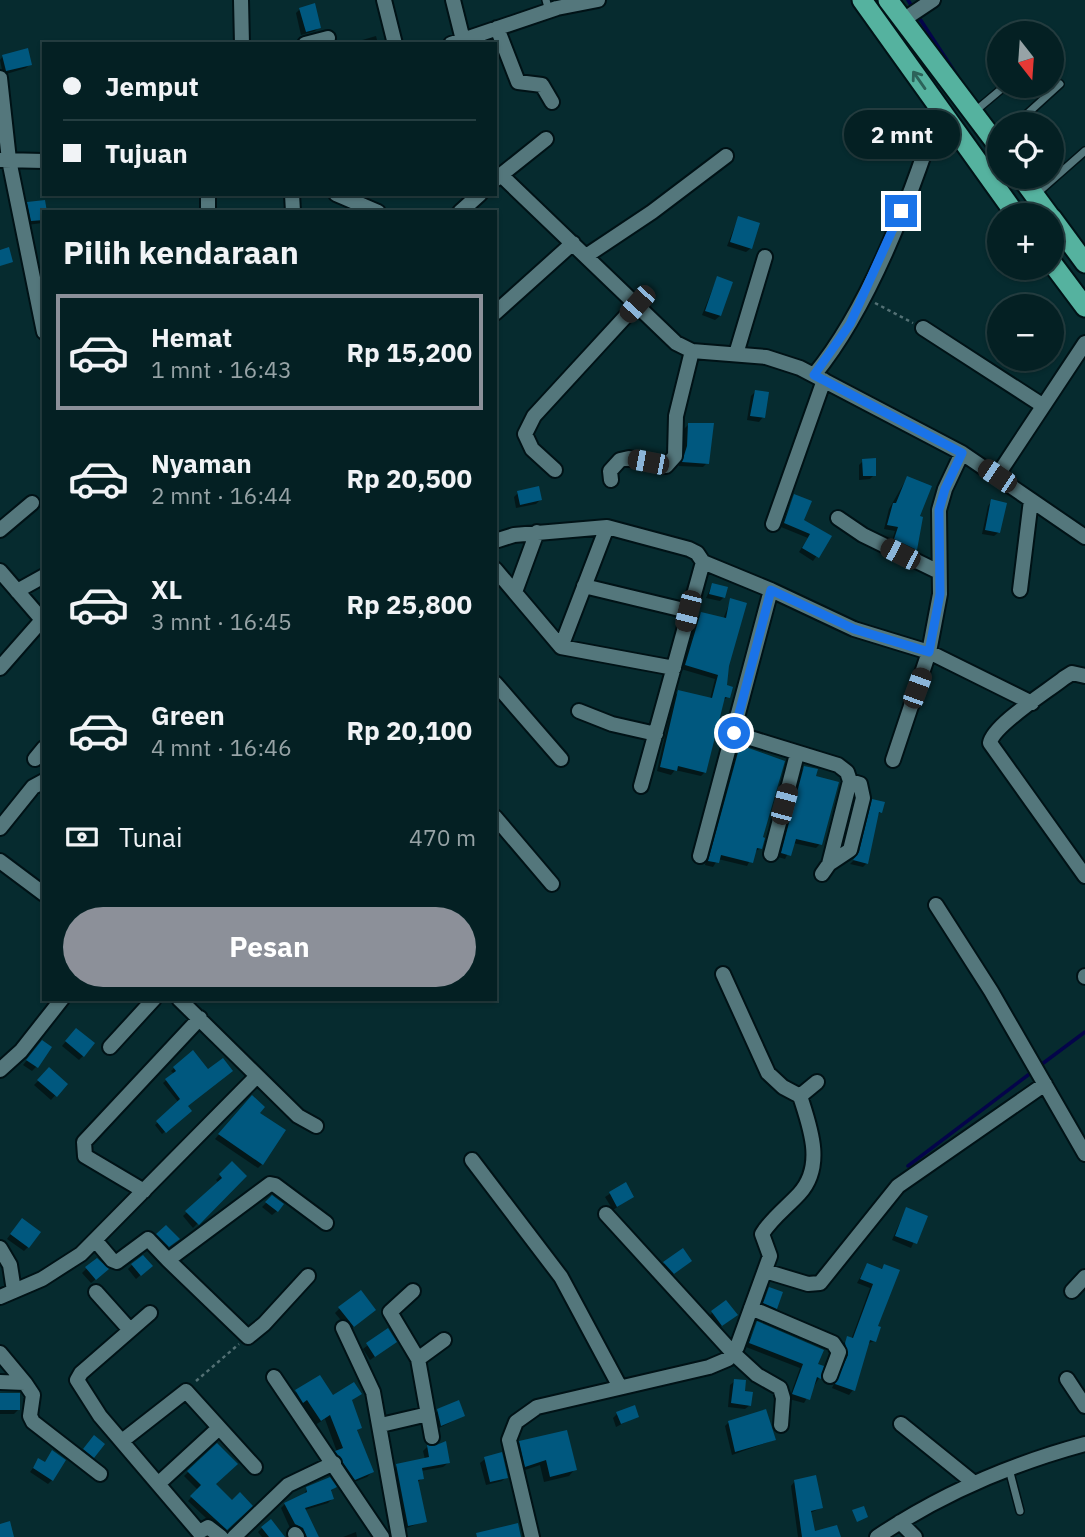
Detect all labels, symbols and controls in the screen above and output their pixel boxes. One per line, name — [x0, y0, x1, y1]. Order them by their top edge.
north arrow — [987, 21, 1064, 98]
map controls — [987, 21, 1064, 371]
text: Jemput — [105, 69, 199, 103]
one-way arrow — [912, 71, 926, 90]
callout: 2 mnt — [843, 110, 959, 158]
button: locate — [987, 112, 1064, 189]
text: 2 mnt — [871, 119, 933, 149]
text: Tujuan — [105, 136, 188, 170]
route end — [885, 195, 917, 227]
button: + — [987, 203, 1064, 280]
text: Pilih kendaraan — [63, 231, 299, 273]
car — [616, 281, 659, 327]
button: − — [987, 294, 1064, 371]
text: Hemat — [151, 320, 232, 354]
icon: car — [67, 321, 130, 384]
text: Rp 15,200 — [346, 335, 472, 369]
text: 1 mnt · 16:43 — [151, 354, 292, 384]
text: Nyaman — [151, 446, 252, 480]
icon: car — [67, 447, 130, 510]
car — [626, 448, 671, 476]
car — [974, 456, 1021, 496]
text: Rp 20,500 — [346, 461, 472, 495]
text: 2 mnt · 16:44 — [151, 480, 292, 510]
car — [877, 535, 924, 573]
text: XL — [151, 572, 182, 606]
icon: car — [67, 573, 130, 636]
text: Rp 25,800 — [346, 587, 472, 621]
car — [673, 588, 704, 634]
text: 3 mnt · 16:45 — [151, 606, 292, 636]
car — [900, 665, 935, 711]
text: Green — [151, 698, 225, 732]
icon: car — [67, 699, 130, 762]
text: Rp 20,100 — [346, 713, 472, 747]
route start — [718, 717, 750, 749]
text: 4 mnt · 16:46 — [151, 732, 292, 762]
car — [769, 781, 800, 827]
icon: cash — [63, 818, 101, 856]
text: Tunai — [119, 820, 183, 854]
text: 470 m — [409, 822, 476, 852]
button: Pesan — [63, 907, 476, 987]

